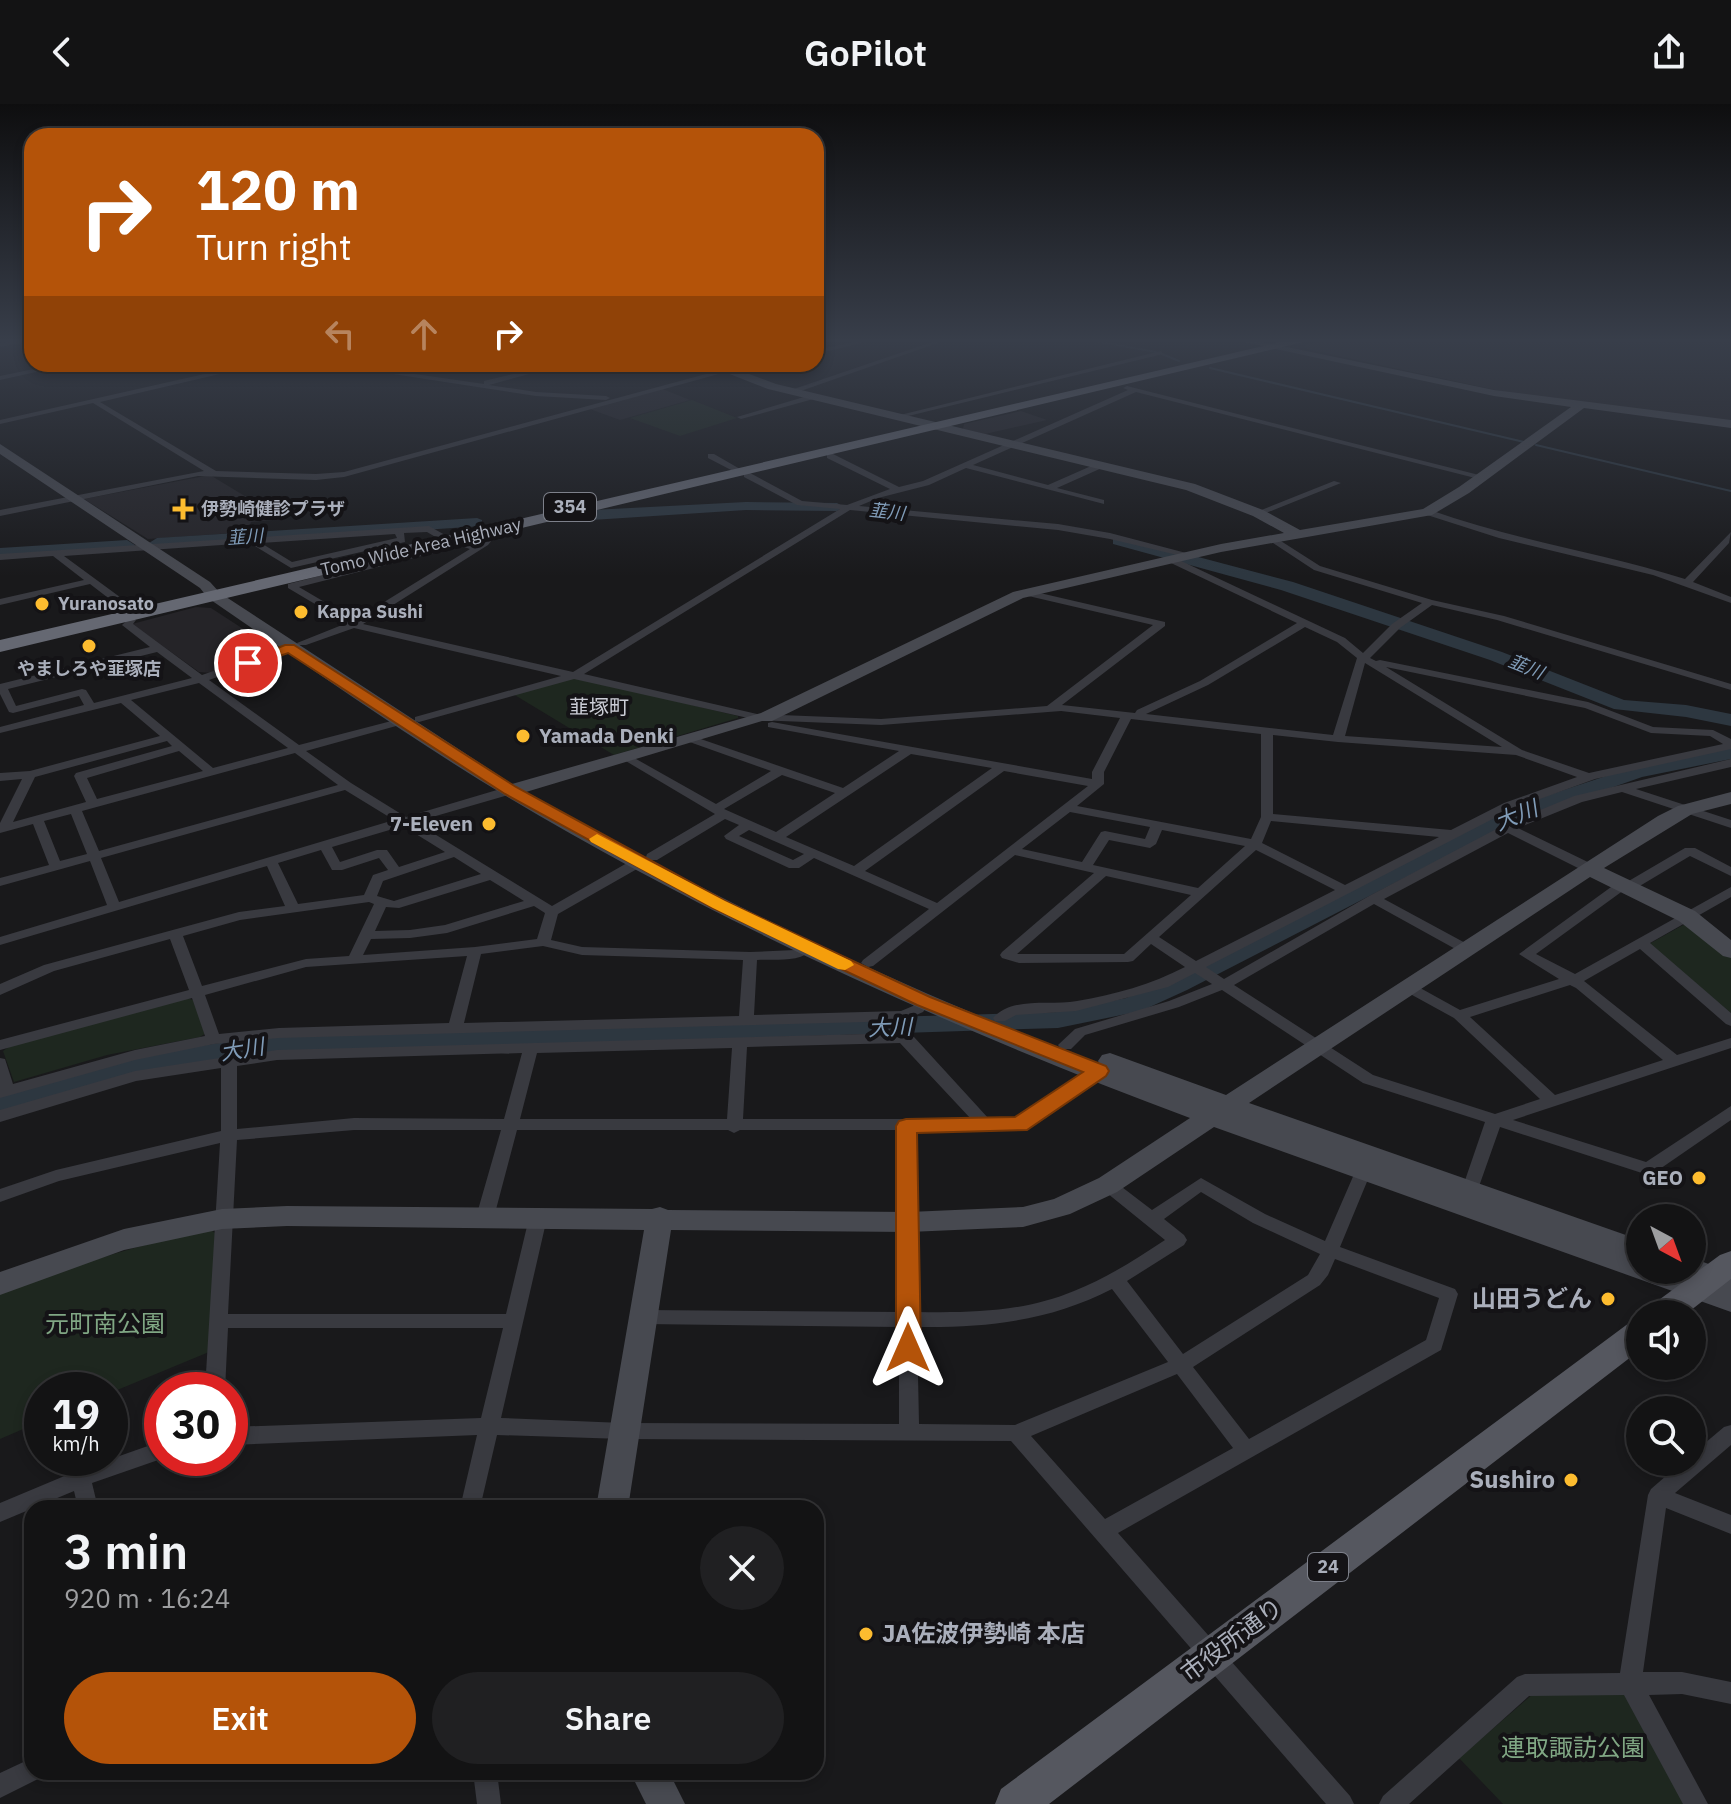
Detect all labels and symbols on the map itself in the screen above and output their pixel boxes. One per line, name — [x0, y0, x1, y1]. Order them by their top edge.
road number: 354 — [544, 493, 596, 521]
place label: 伊勢崎健診プラザ — [201, 497, 345, 520]
marker: 伊勢崎健診プラザ — [172, 498, 194, 520]
water label: 韮川 — [868, 498, 908, 525]
street label: Tomo Wide Area Highway — [318, 512, 523, 581]
water label: 韮川 — [226, 524, 266, 549]
place label: Yuranosato — [58, 592, 154, 615]
marker: Yuranosato — [33, 595, 51, 613]
place label: Kappa Sushi — [317, 600, 423, 623]
marker: Kappa Sushi — [292, 603, 310, 621]
pin — [214, 629, 282, 697]
marker: やましろや韮塚店 — [80, 637, 98, 655]
water label: 韮川 — [1505, 649, 1549, 685]
place label: やましろや韮塚店 — [17, 657, 161, 680]
district label: 韮塚町 — [569, 693, 629, 720]
place label: Yamada Denki — [539, 722, 674, 749]
marker: Yamada Denki — [514, 727, 532, 745]
water label: 大川 — [1490, 792, 1543, 836]
place label: 7-Eleven — [390, 810, 473, 837]
marker: 7-Eleven — [480, 815, 498, 833]
water label: 大川 — [867, 1011, 914, 1042]
water label: 大川 — [218, 1030, 268, 1066]
place label: GEO — [1642, 1164, 1683, 1191]
marker: GEO — [1690, 1169, 1708, 1187]
north arrow — [1626, 1204, 1706, 1284]
place label: 山田うどん — [1472, 1282, 1592, 1314]
marker: 山田うどん — [1599, 1290, 1617, 1308]
position arrow — [866, 1306, 950, 1390]
park label: 元町南公園 — [45, 1307, 165, 1339]
speed limit sign: 30 — [144, 1372, 248, 1476]
place label: Sushiro — [1469, 1463, 1555, 1495]
marker: Sushiro — [1562, 1471, 1580, 1489]
road number: 24 — [1308, 1553, 1348, 1581]
street label: 市役所通り — [1174, 1590, 1289, 1688]
place label: JA佐波伊勢崎 本店 — [882, 1617, 1085, 1649]
marker: JA佐波伊勢崎 本店 — [857, 1625, 875, 1643]
park label: 連取諏訪公園 — [1501, 1731, 1645, 1763]

